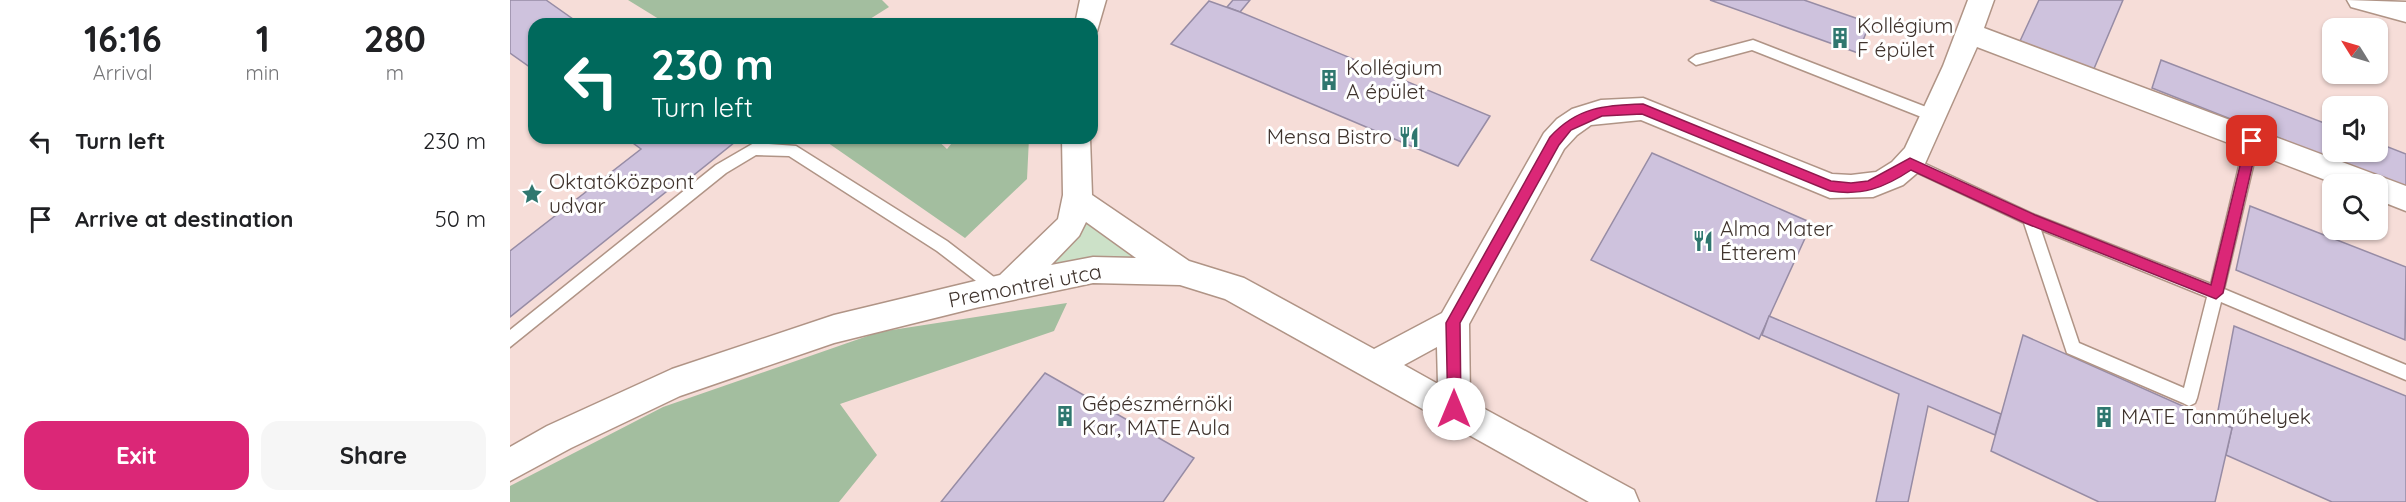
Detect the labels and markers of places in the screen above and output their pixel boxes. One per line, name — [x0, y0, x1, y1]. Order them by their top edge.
place label: Kollégium F épület — [1857, 12, 1953, 62]
building icon: Kollégium F épület — [1828, 26, 1852, 50]
place label: Kollégium A épület — [1346, 54, 1442, 104]
building icon: Kollégium A épület — [1317, 68, 1341, 92]
pin — [2226, 115, 2277, 166]
place label: Mensa Bistro — [1267, 123, 1392, 149]
restaurant icon: Mensa Bistro — [1397, 125, 1421, 149]
place label: Oktatóközpont udvar — [549, 168, 694, 218]
place icon: Oktatóközpont udvar — [520, 182, 544, 206]
place label: Alma Mater Étterem — [1720, 215, 1833, 265]
restaurant icon: Alma Mater Étterem — [1691, 229, 1715, 253]
place label: Gépészmérnöki Kar, MATE Aula — [1082, 390, 1233, 440]
place label: MATE Tanműhelyek — [2121, 403, 2311, 429]
building icon: Gépészmérnöki Kar, MATE Aula — [1053, 404, 1077, 428]
building icon: MATE Tanműhelyek — [2092, 405, 2116, 429]

